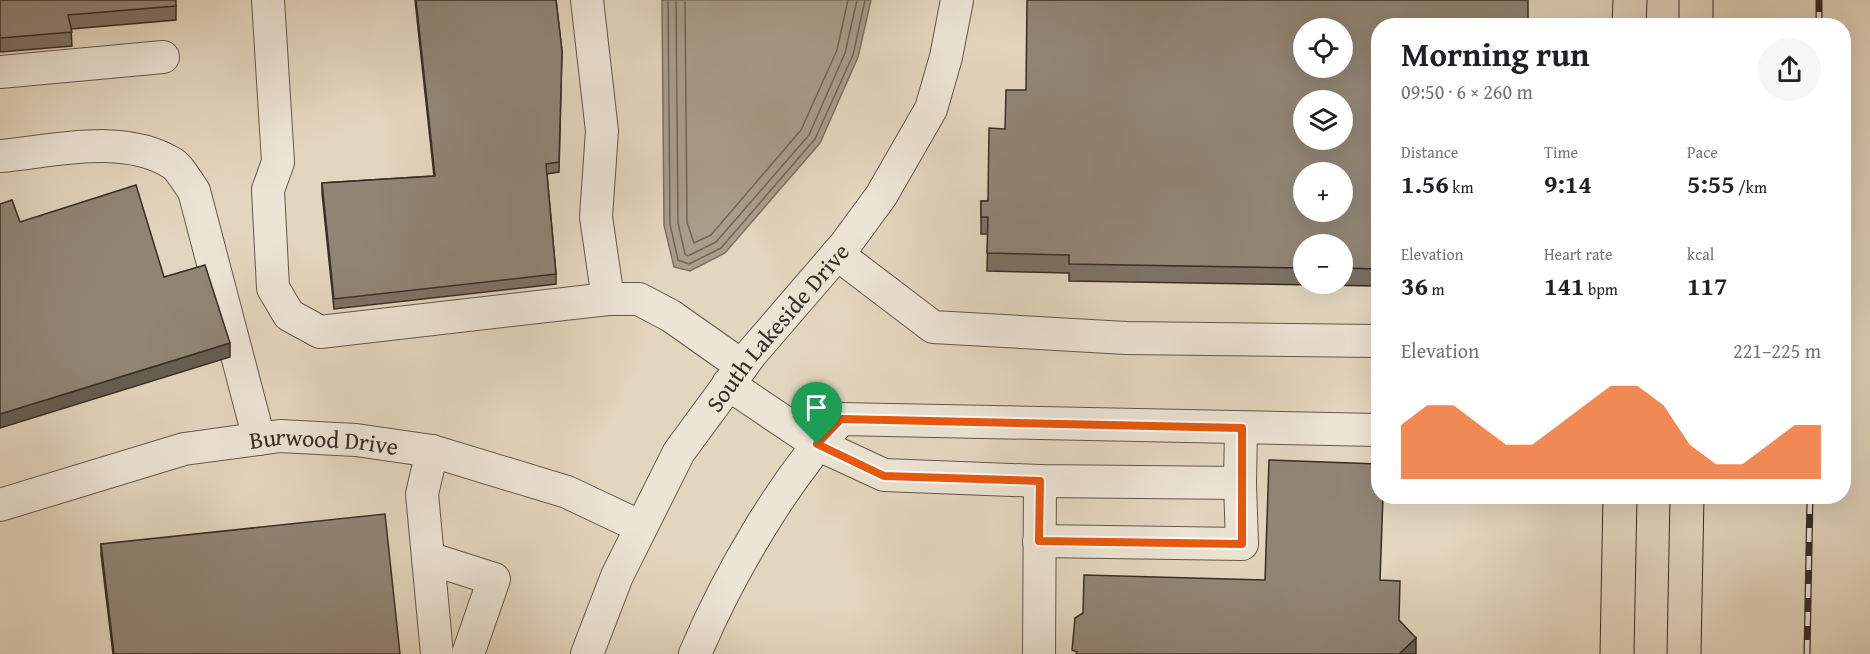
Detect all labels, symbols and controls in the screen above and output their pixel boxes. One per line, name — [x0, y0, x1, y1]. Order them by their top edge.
map controls — [1293, 18, 1353, 294]
button: locate — [1293, 18, 1353, 78]
text: Morning run — [1401, 30, 1590, 78]
button: share — [1758, 38, 1821, 101]
text: 09:50 · 6 × 260 m — [1401, 77, 1533, 106]
button: layers — [1293, 90, 1353, 150]
text: Distance — [1401, 140, 1458, 164]
text: Time — [1544, 140, 1578, 164]
text: Pace — [1687, 140, 1718, 164]
button: + — [1293, 162, 1353, 222]
text: 1.56 — [1401, 164, 1449, 203]
text: 9:14 — [1544, 164, 1592, 203]
text: 5:55 — [1687, 164, 1735, 203]
text: km — [1449, 175, 1473, 199]
text: /km — [1735, 175, 1767, 199]
button: − — [1293, 234, 1353, 294]
street label: South Lakeside Drive — [697, 235, 857, 419]
text: Elevation — [1401, 242, 1464, 266]
text: Heart rate — [1544, 242, 1613, 266]
text: kcal — [1687, 242, 1714, 266]
text: 36 — [1401, 266, 1428, 305]
text: 141 — [1544, 266, 1584, 305]
text: 117 — [1687, 266, 1727, 305]
text: m — [1428, 277, 1445, 301]
text: bpm — [1584, 277, 1618, 301]
text: Elevation — [1401, 336, 1479, 365]
text: 221–225 m — [1733, 336, 1821, 365]
pin — [791, 382, 842, 444]
icon: arrive — [800, 391, 833, 424]
street label: Burwood Drive — [247, 418, 401, 463]

